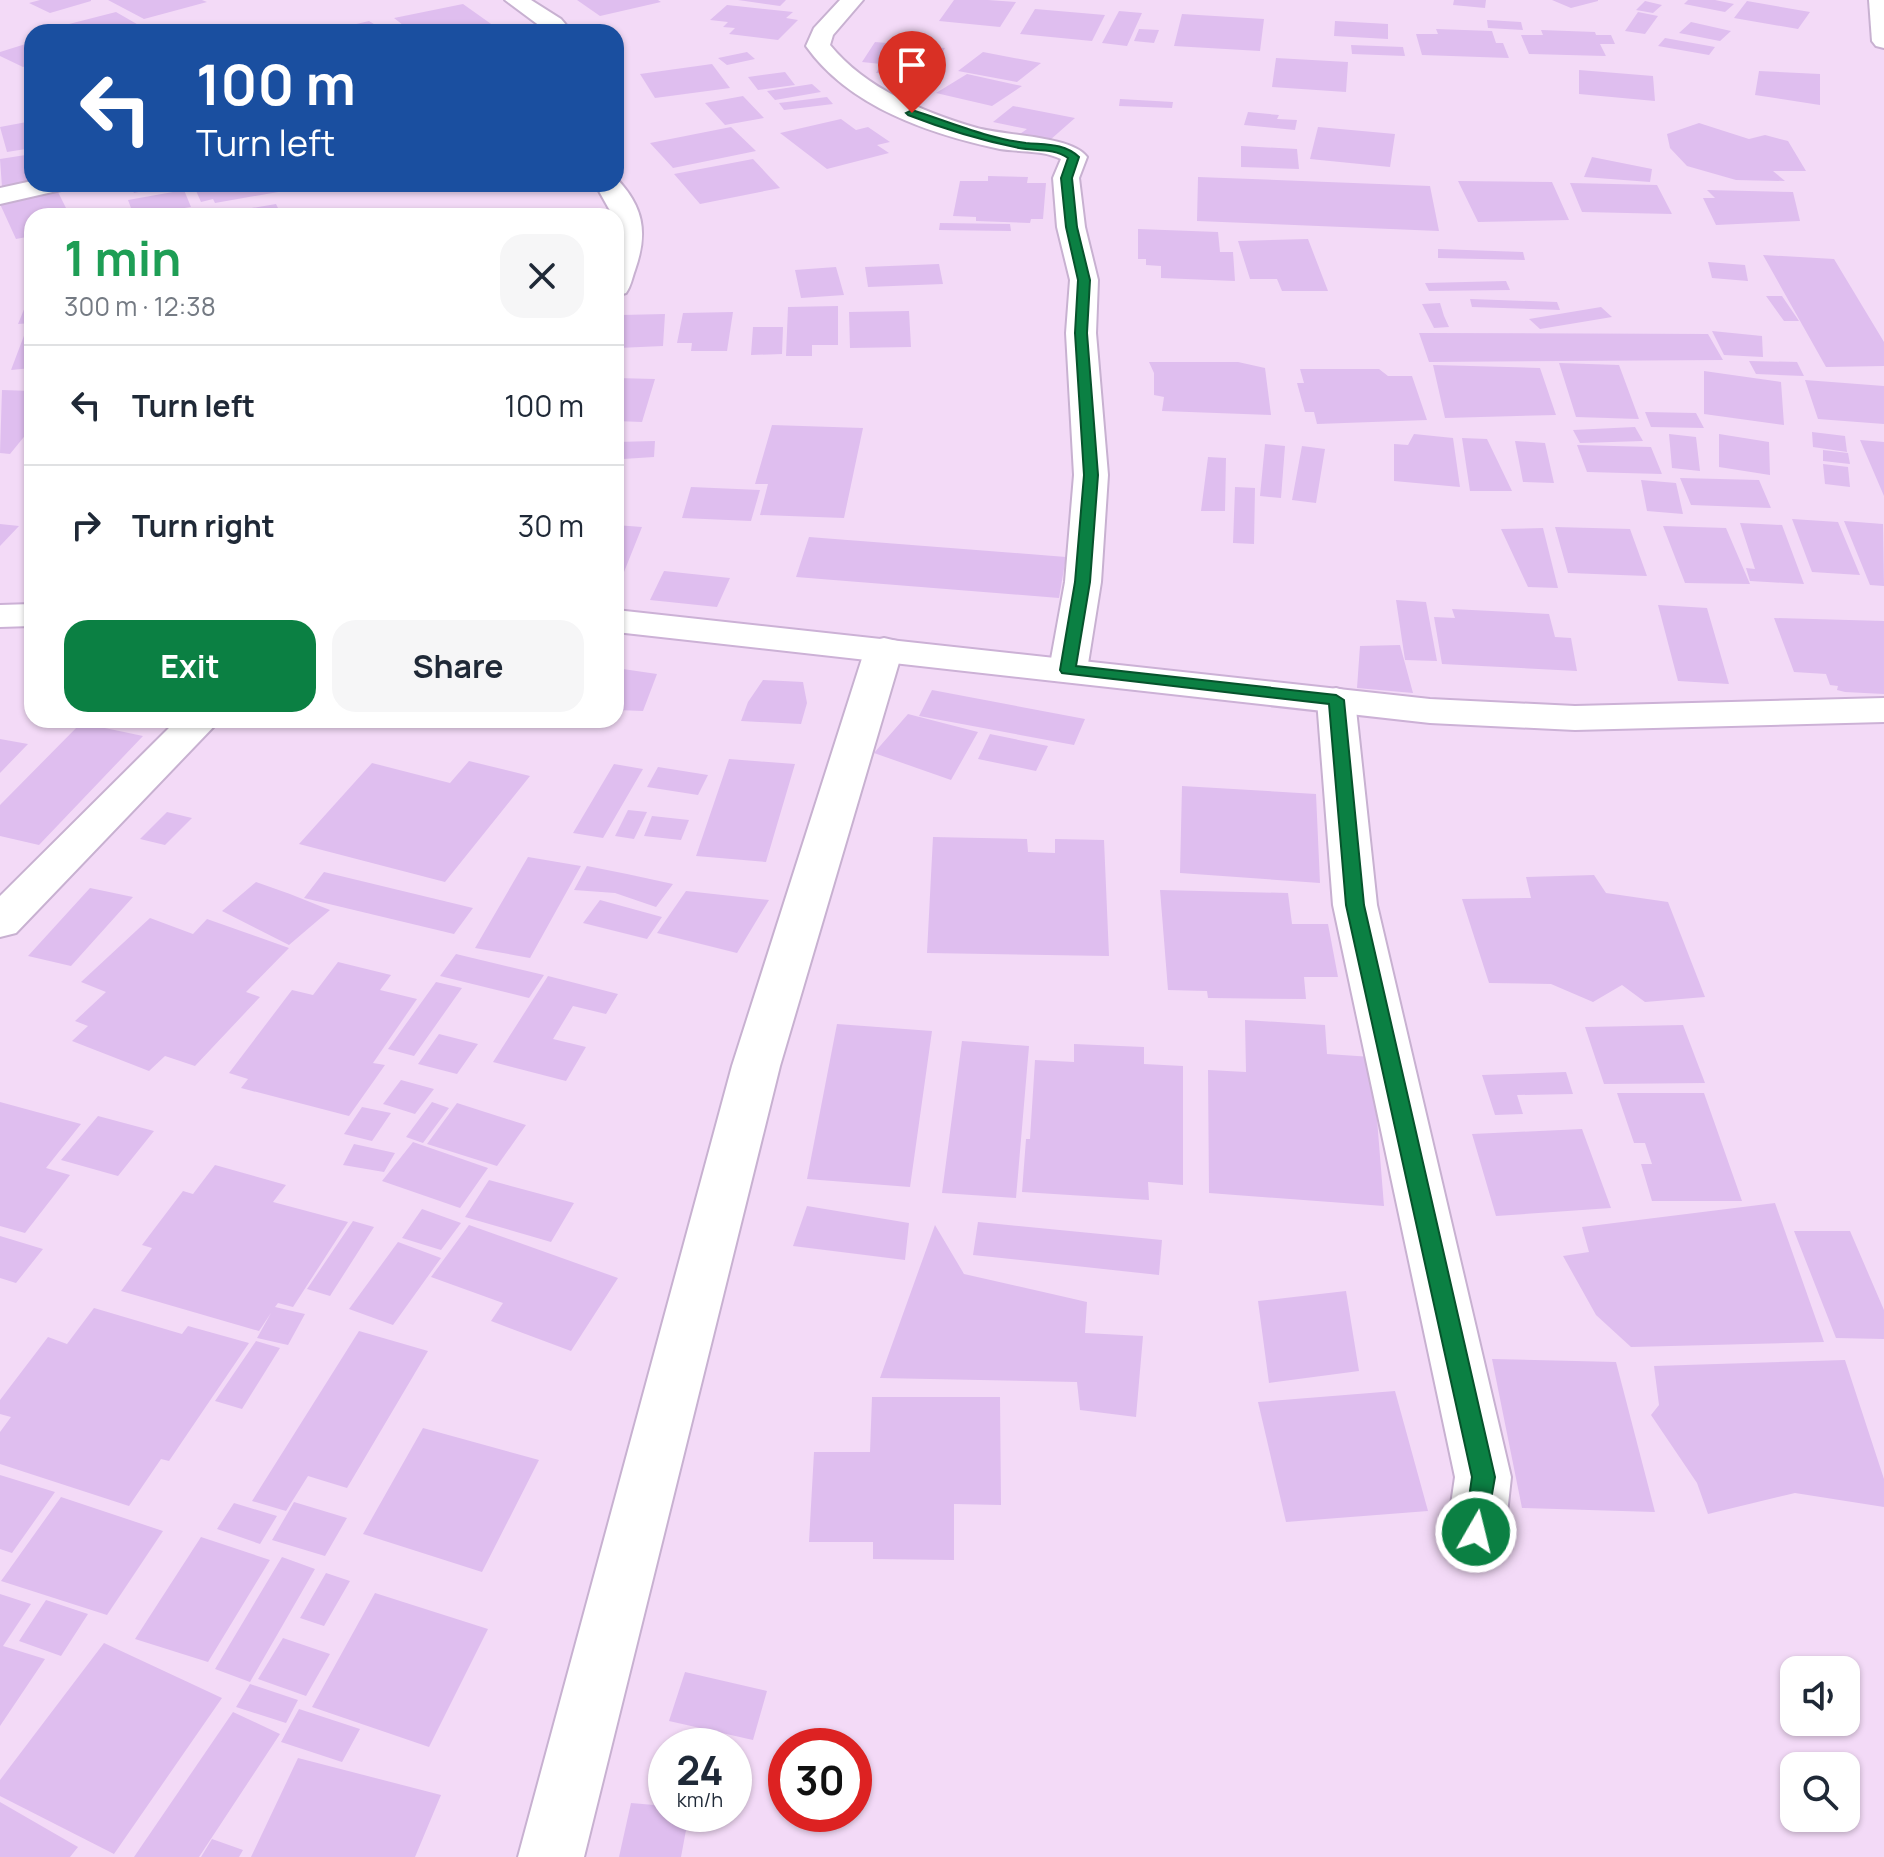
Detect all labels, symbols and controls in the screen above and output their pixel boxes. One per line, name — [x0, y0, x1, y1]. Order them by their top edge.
pin — [878, 31, 946, 113]
icon: arrive — [890, 43, 934, 87]
text: 100 m — [196, 45, 356, 122]
icon: left — [64, 56, 168, 160]
text: Turn left — [196, 118, 335, 167]
text: 1 min — [64, 225, 181, 290]
button: close — [500, 234, 584, 318]
text: 300 m · 12:38 — [64, 288, 216, 324]
icon: left — [64, 383, 108, 427]
text: Turn left — [132, 385, 255, 426]
text: 100 m — [504, 385, 584, 426]
icon: right — [64, 503, 108, 547]
text: Turn right — [132, 505, 275, 546]
text: 30 m — [518, 505, 584, 546]
button: Exit — [64, 620, 316, 712]
button: Share — [332, 620, 584, 712]
position arrow — [1434, 1490, 1518, 1574]
map controls — [1780, 1656, 1860, 1832]
button: sound — [1780, 1656, 1860, 1736]
speed limit sign: 30 — [768, 1728, 872, 1832]
text: 24 — [676, 1742, 724, 1797]
button: search — [1780, 1752, 1860, 1832]
text: km/h — [677, 1786, 723, 1813]

